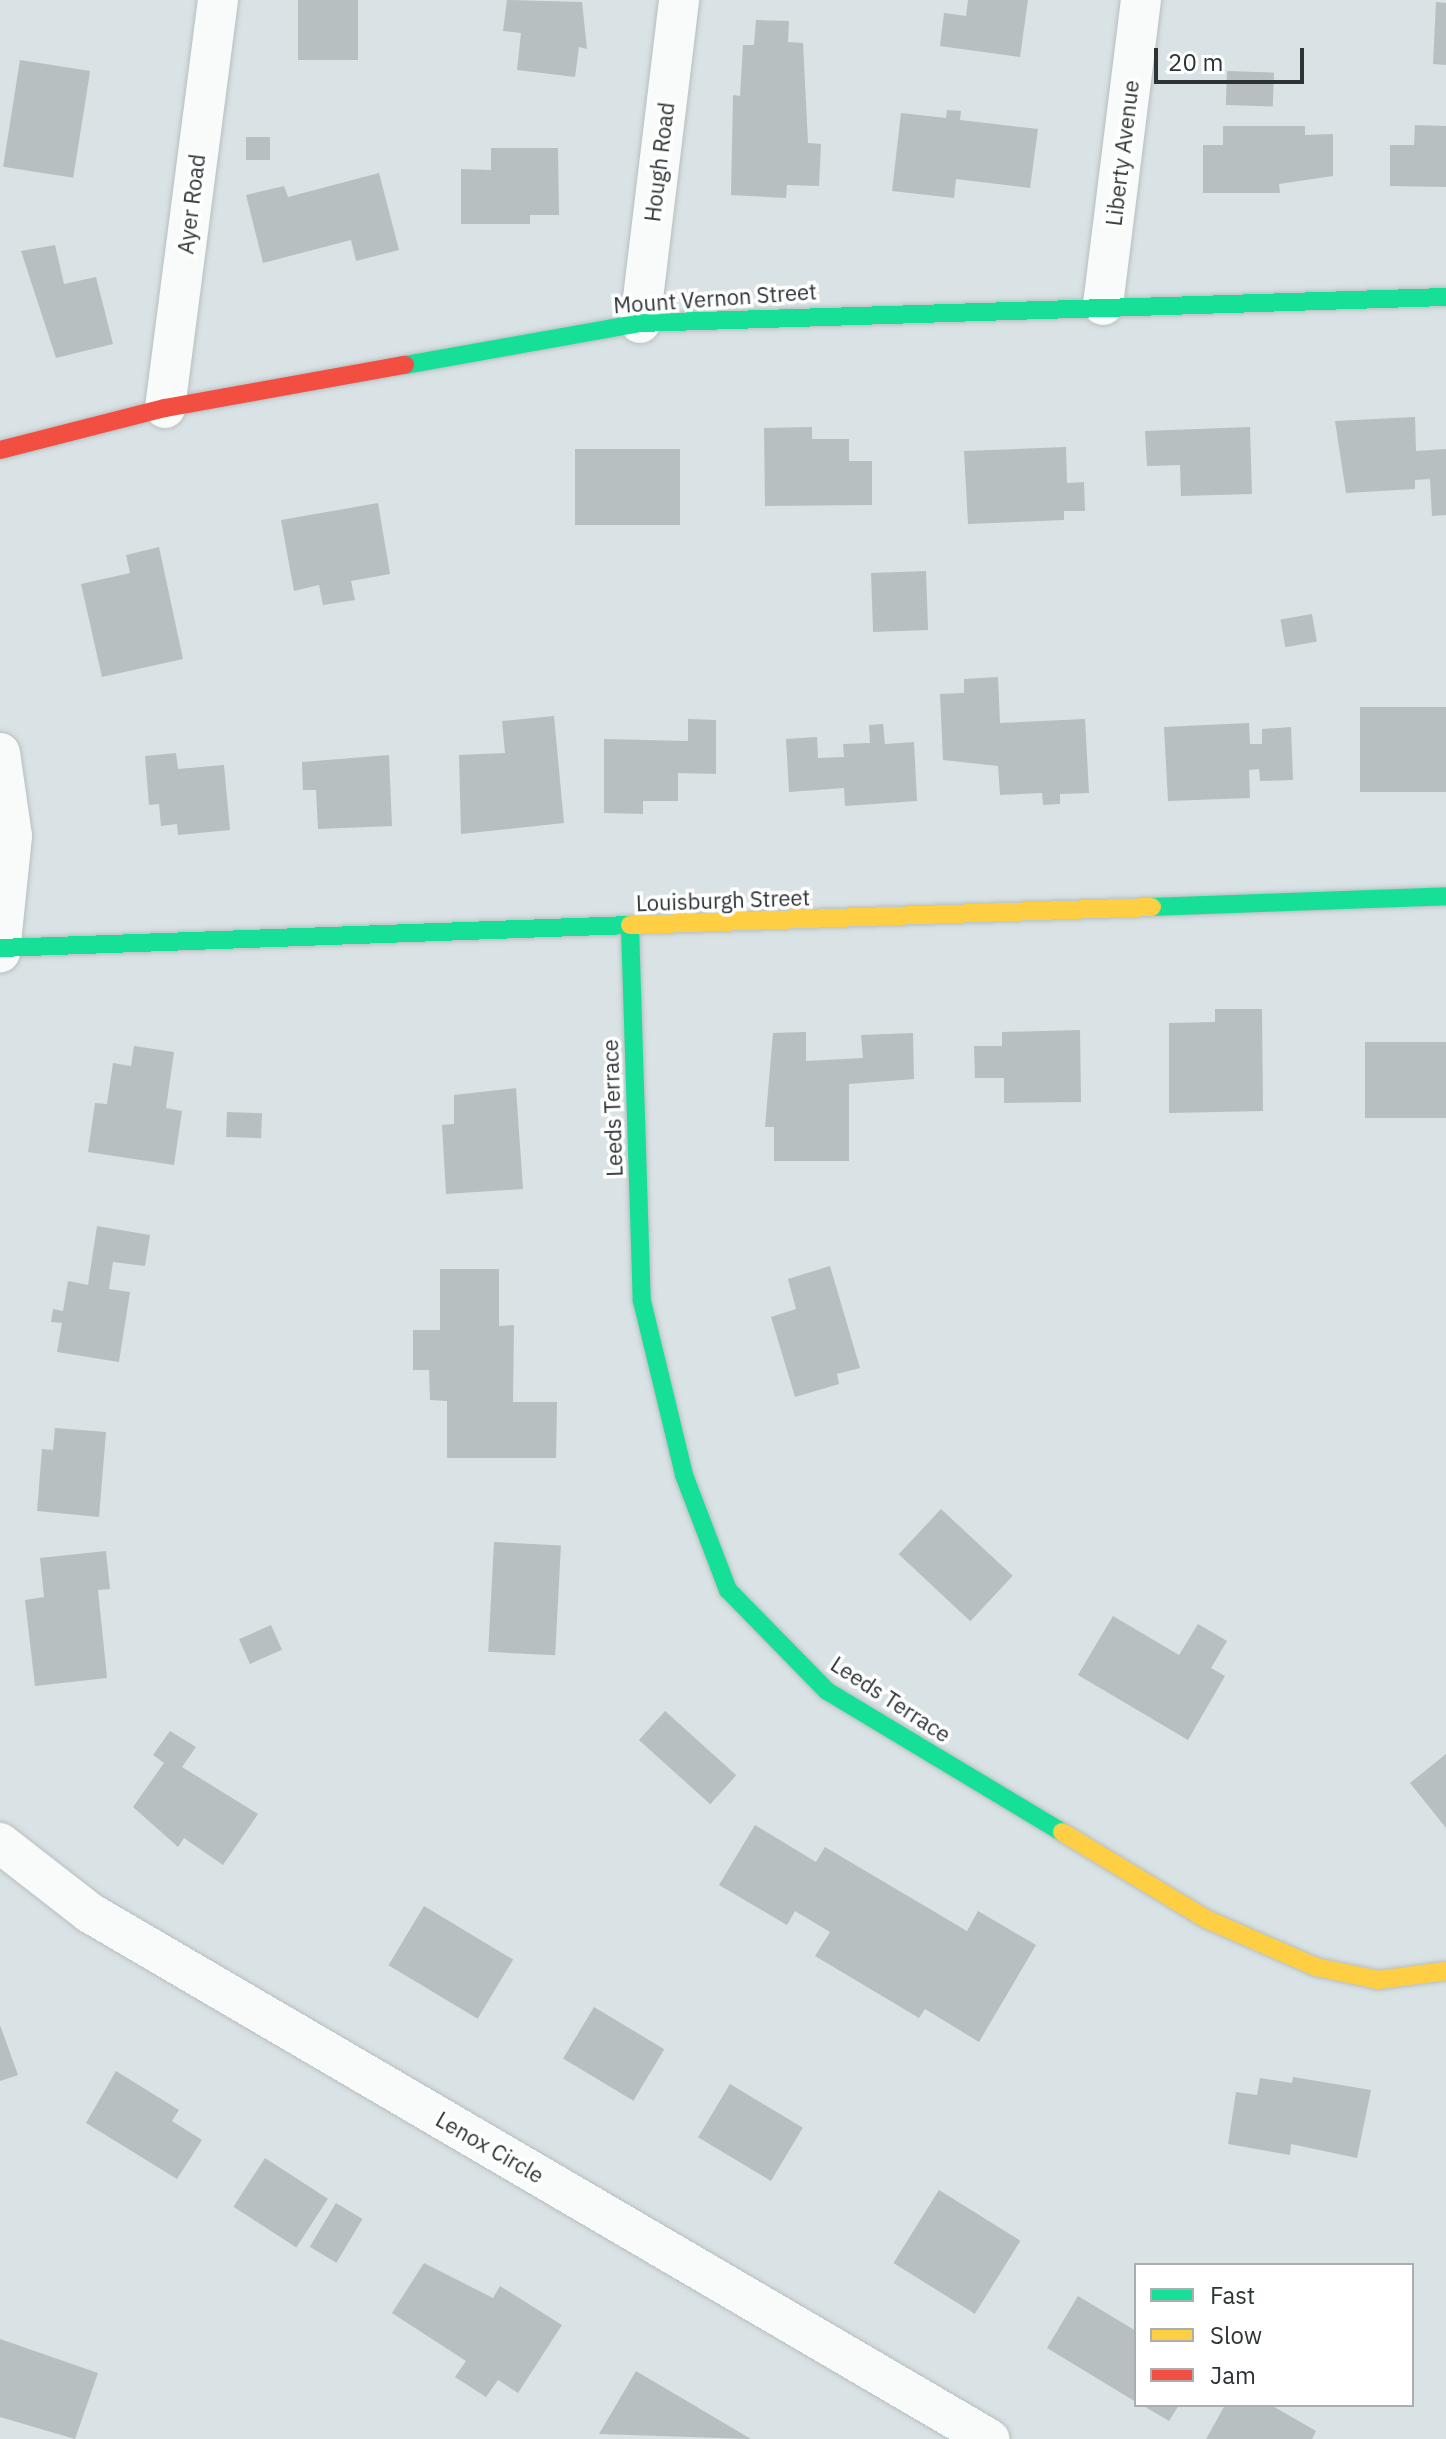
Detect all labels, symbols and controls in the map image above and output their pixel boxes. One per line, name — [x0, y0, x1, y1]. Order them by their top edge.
scale bar — [1158, 32, 1308, 82]
text: 20 m — [1168, 46, 1223, 78]
street label: Liberty Avenue — [1100, 79, 1144, 227]
street label: Hough Road — [639, 101, 679, 223]
street label: Ayer Road — [172, 152, 210, 256]
street label: Mount Vernon Street — [612, 278, 818, 318]
street label: Louisburgh Street — [635, 884, 811, 916]
street label: Leeds Terrace — [596, 1039, 628, 1177]
street label: Leeds Terrace — [826, 1650, 956, 1748]
street label: Lenox Circle — [431, 2106, 549, 2188]
legend — [1134, 2263, 1414, 2407]
text: Fast — [1210, 2279, 1255, 2311]
text: Slow — [1210, 2319, 1262, 2351]
text: Jam — [1210, 2359, 1256, 2391]

